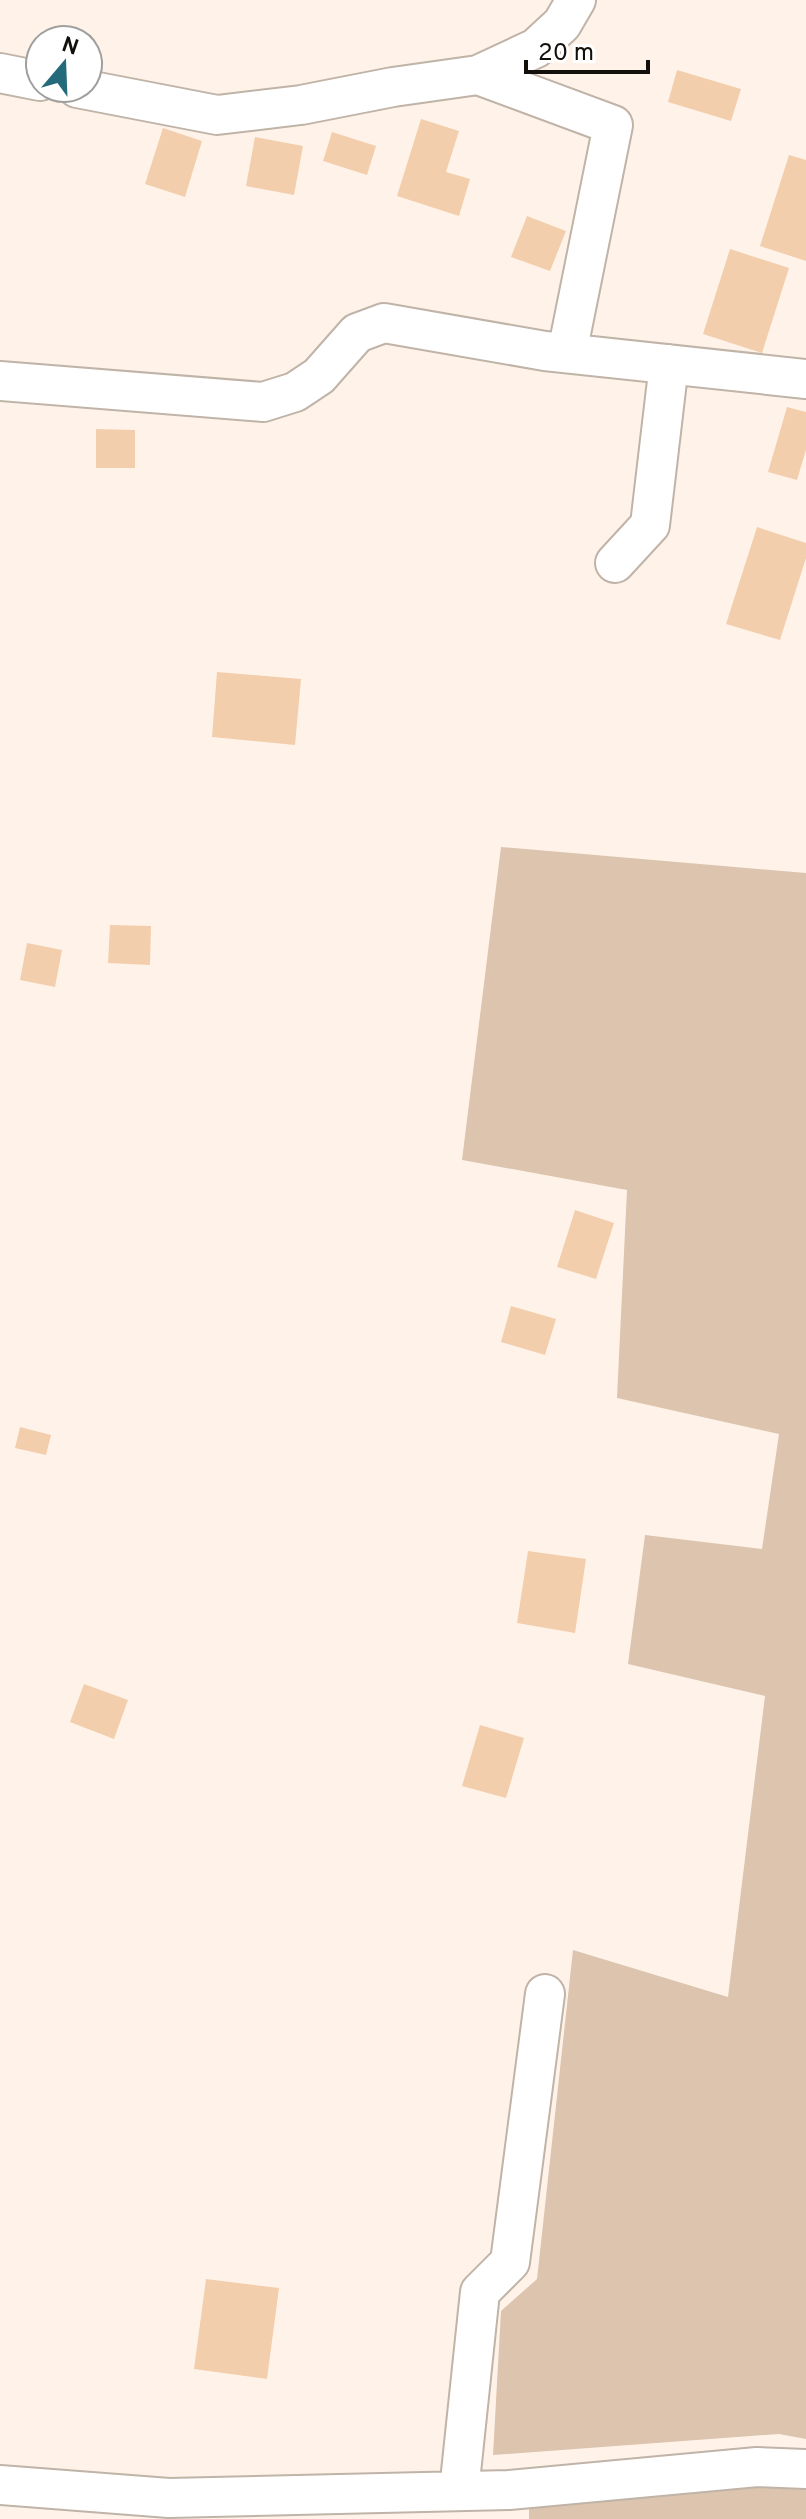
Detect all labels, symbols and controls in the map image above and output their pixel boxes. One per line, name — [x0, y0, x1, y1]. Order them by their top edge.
north arrow — [24, 24, 104, 104]
scale bar — [526, 24, 648, 74]
text: N — [58, 32, 82, 63]
text: 20 m — [538, 39, 594, 69]

